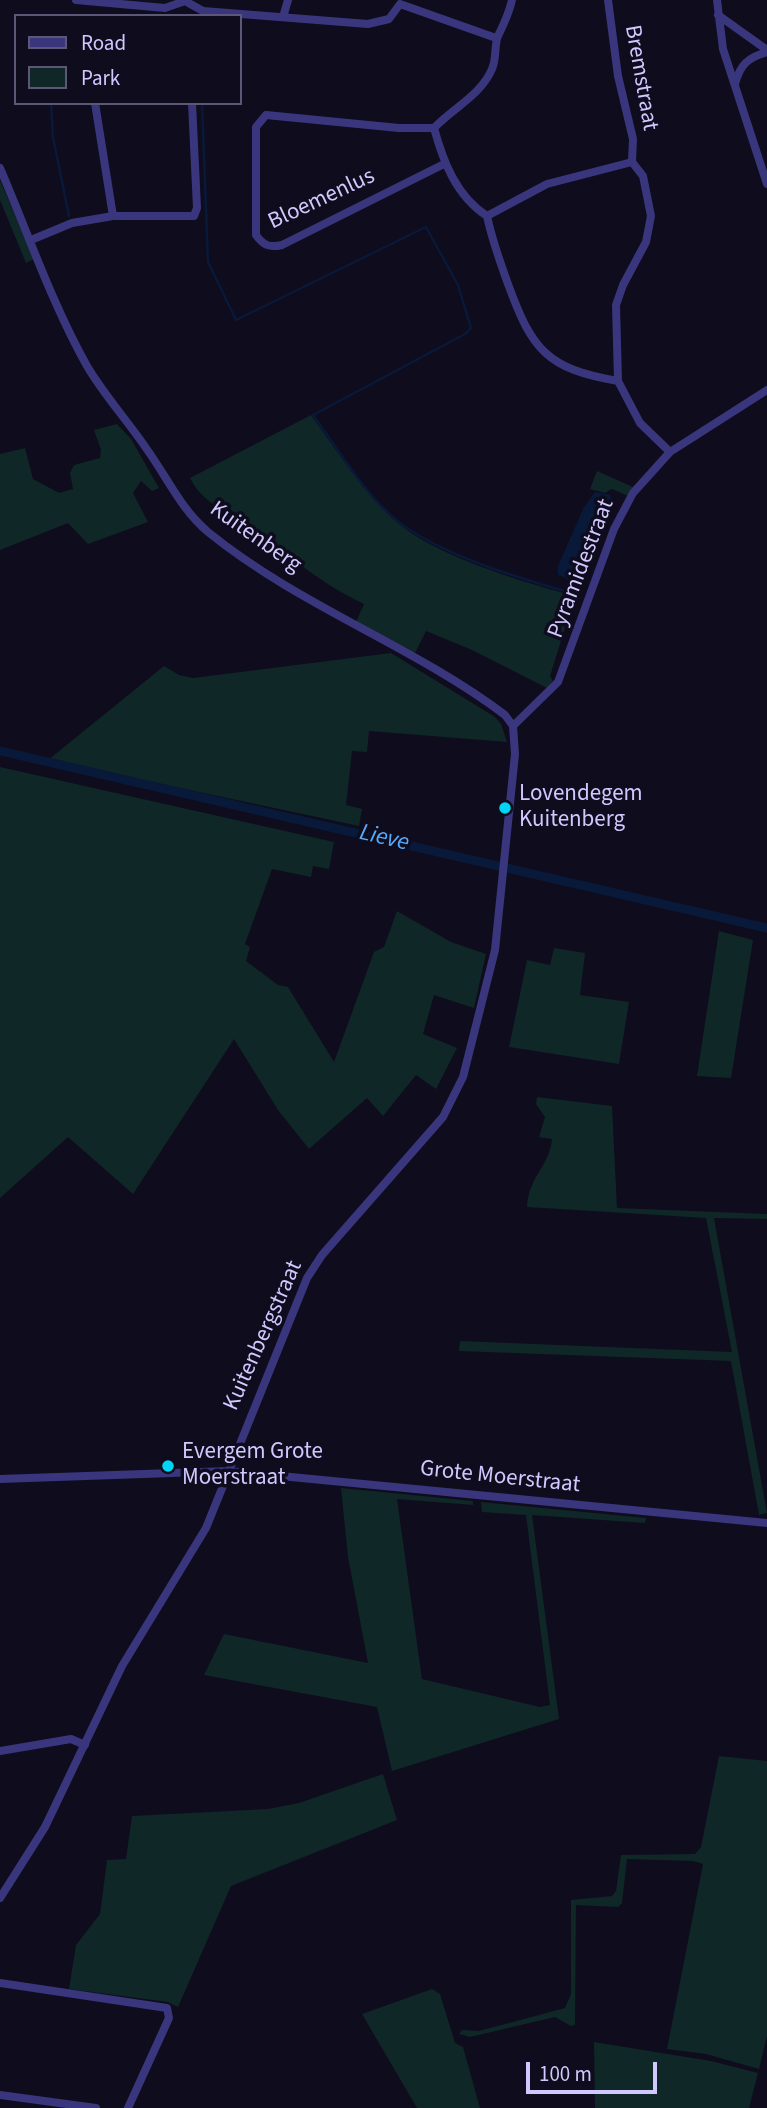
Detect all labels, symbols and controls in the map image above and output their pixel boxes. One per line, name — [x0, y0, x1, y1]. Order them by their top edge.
legend — [14, 14, 242, 105]
street label: Bremstraat — [617, 23, 663, 133]
text: Road — [81, 28, 126, 58]
text: Park — [81, 63, 120, 93]
street label: Bloemenlus — [264, 163, 380, 237]
street label: Kuitenberg — [204, 496, 306, 580]
street label: Pyramidestraat — [543, 496, 621, 642]
place label: Lovendegem Kuitenberg — [519, 781, 643, 835]
marker: Lovendegem Kuitenberg — [497, 800, 513, 816]
water label: Lieve — [356, 819, 412, 859]
street label: Kuitenbergstraat — [219, 1257, 309, 1415]
place label: Evergem Grote Moerstraat — [182, 1439, 323, 1493]
street label: Grote Moerstraat — [418, 1456, 582, 1500]
marker: Evergem Grote Moerstraat — [160, 1458, 176, 1474]
scale bar — [529, 2048, 660, 2092]
text: 100 m — [539, 2059, 592, 2089]

